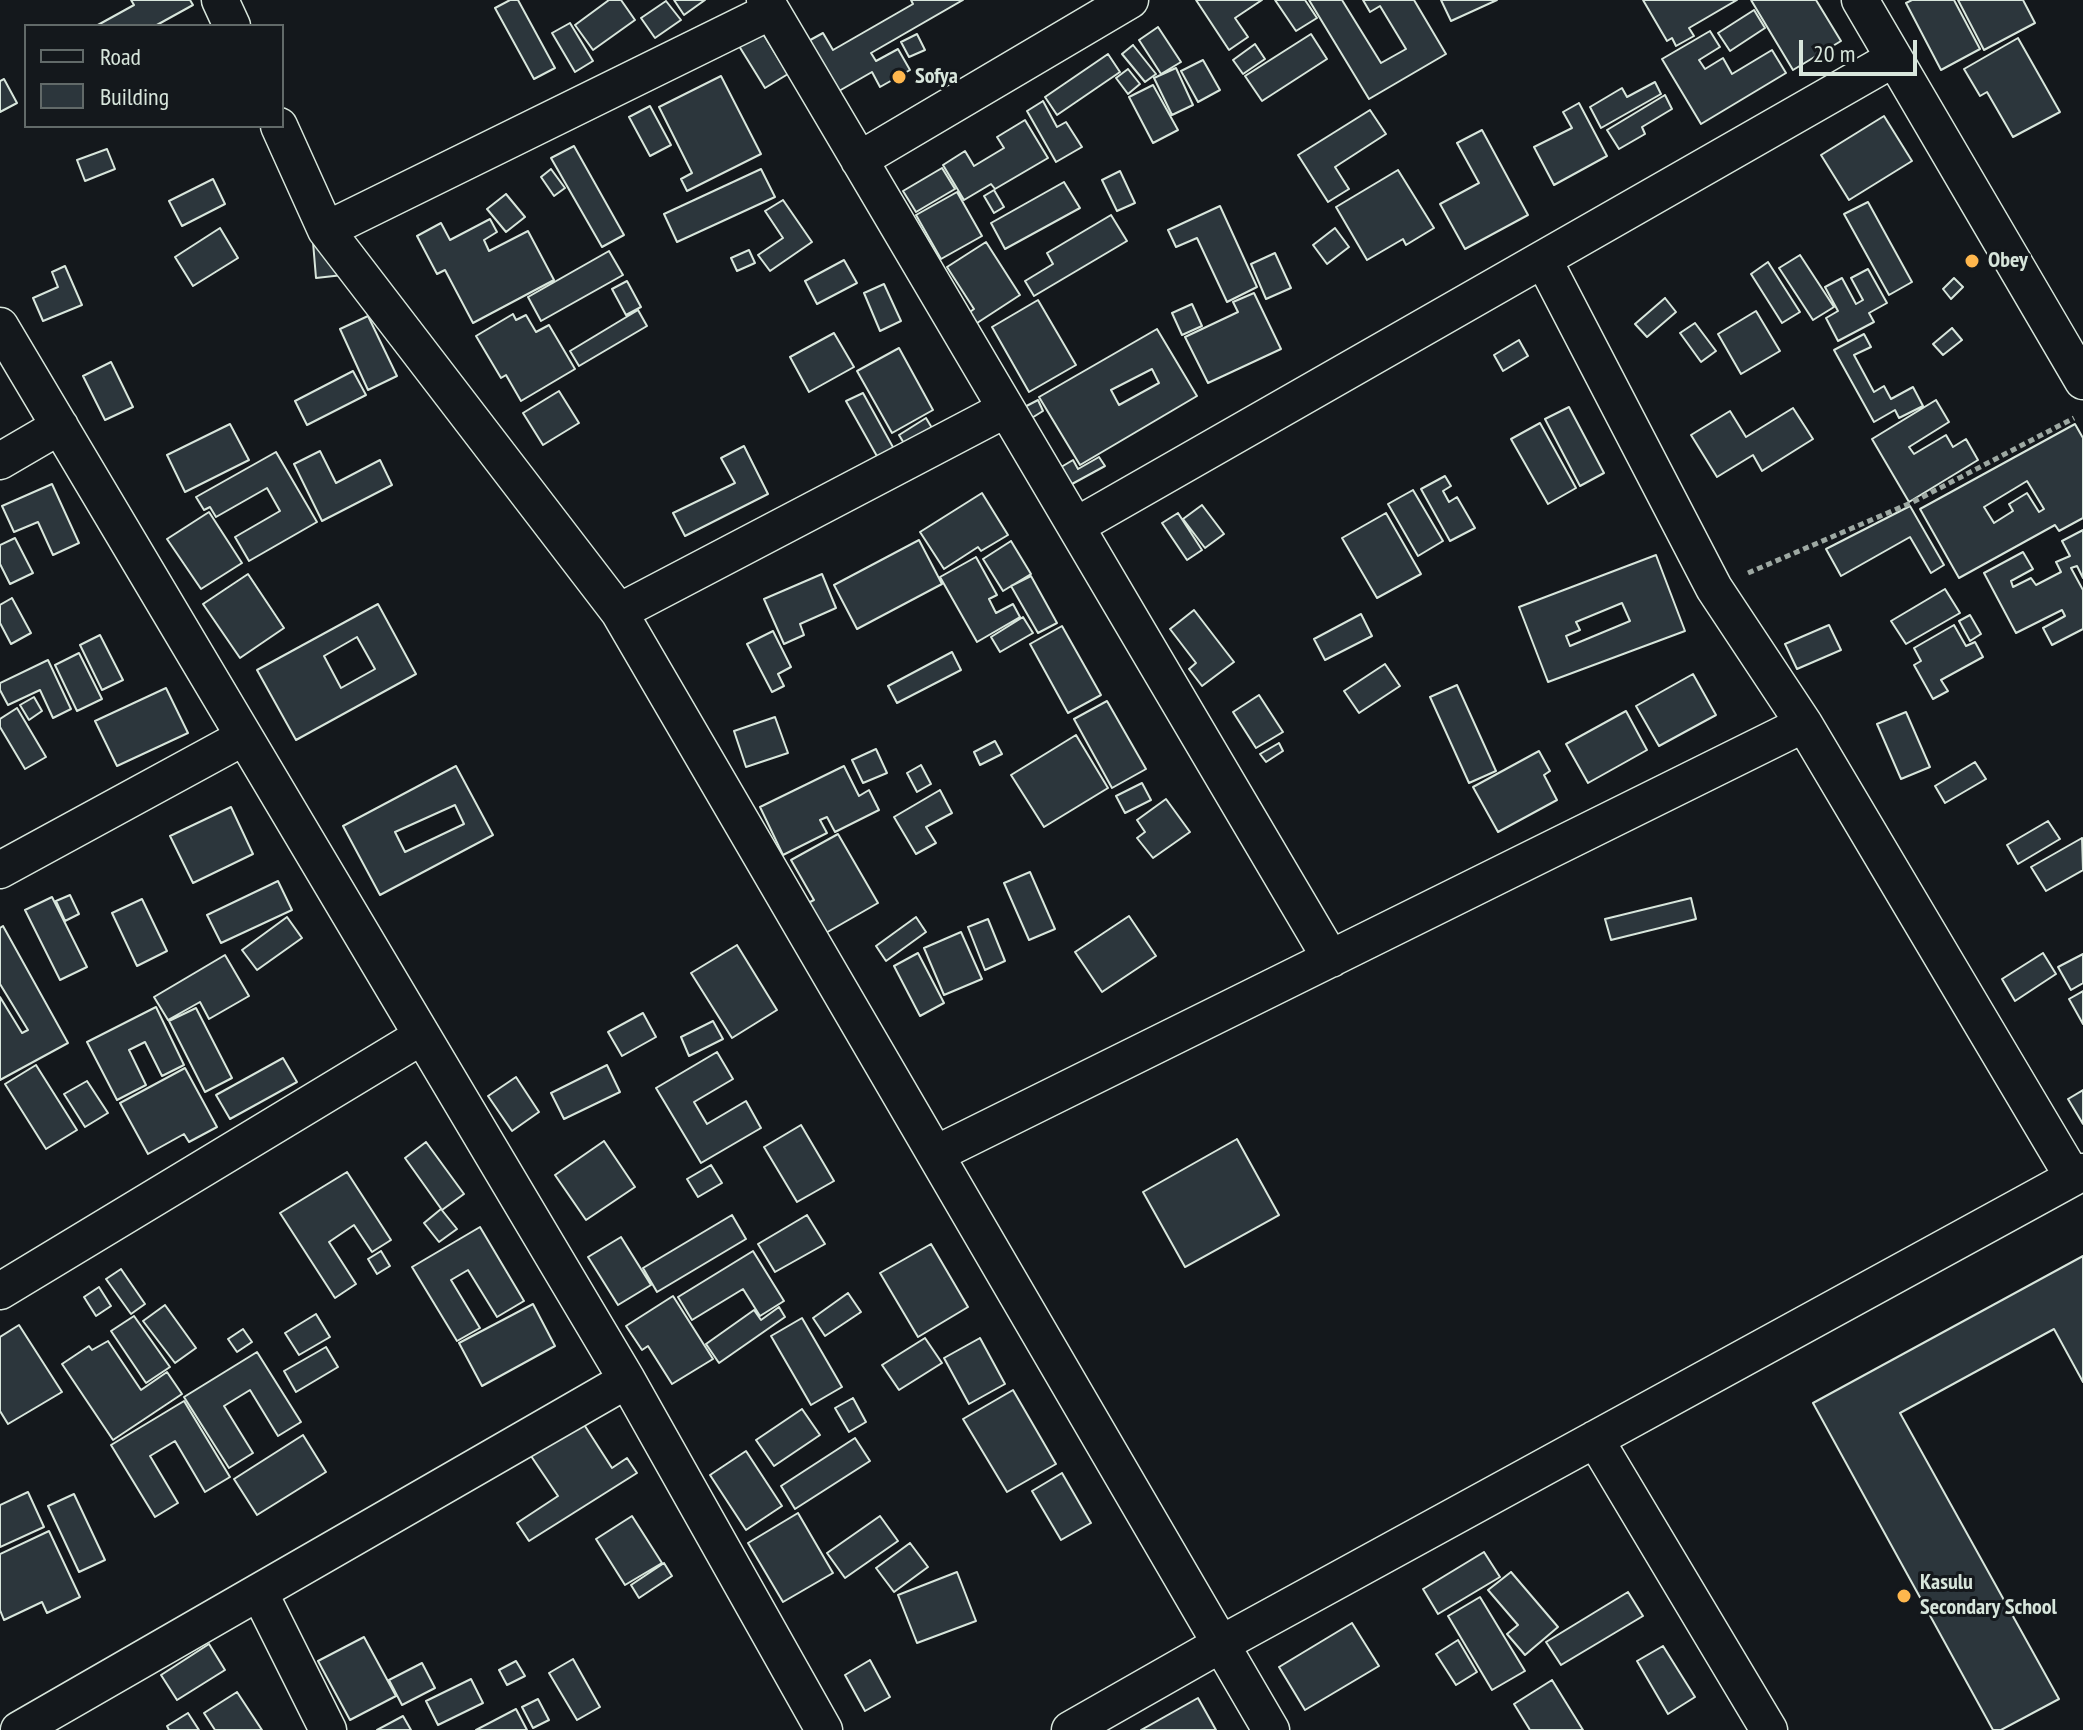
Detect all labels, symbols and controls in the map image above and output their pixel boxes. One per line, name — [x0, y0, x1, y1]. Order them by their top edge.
legend — [24, 24, 284, 128]
scale bar — [1803, 24, 1921, 74]
text: 20 m — [1813, 38, 1855, 69]
text: Road — [100, 41, 141, 72]
place label: Sofya — [915, 64, 958, 90]
marker: Sofya — [890, 68, 908, 86]
text: Building — [100, 81, 169, 112]
place label: Obey — [1988, 248, 2028, 274]
marker: Obey — [1963, 252, 1981, 270]
place label: Kasulu Secondary School — [1920, 1570, 2057, 1622]
marker: Kasulu Secondary School — [1895, 1587, 1913, 1605]

